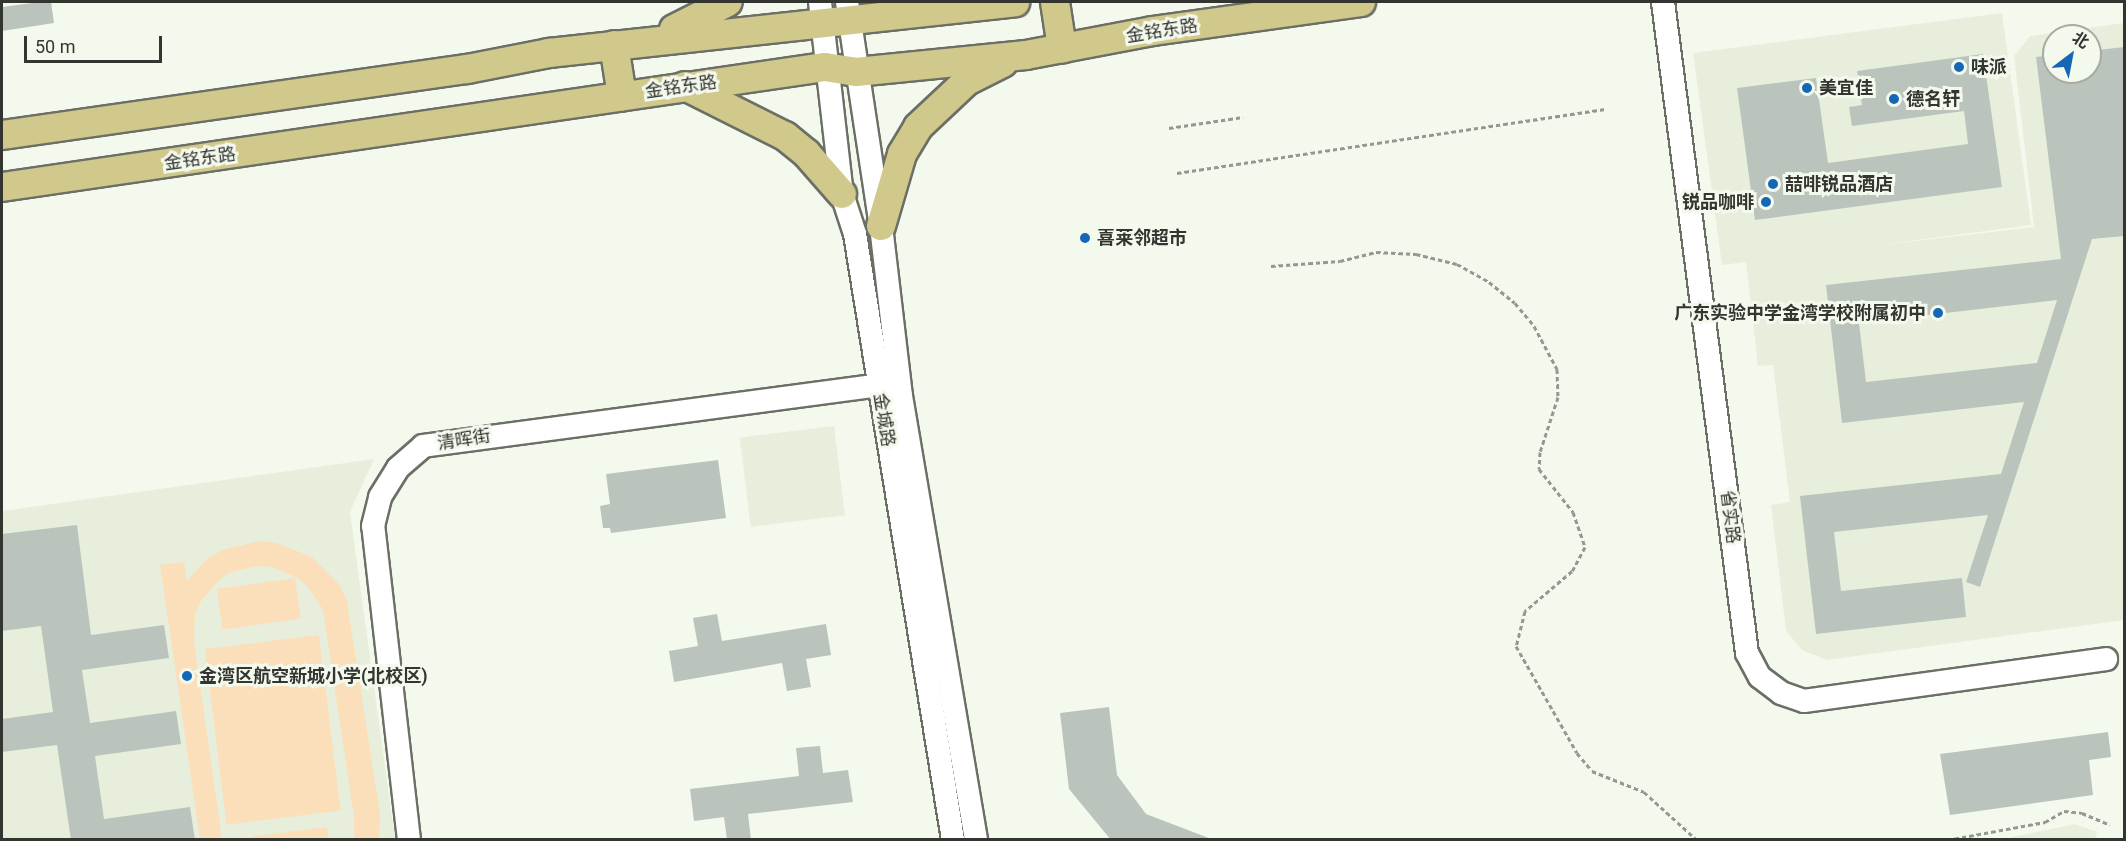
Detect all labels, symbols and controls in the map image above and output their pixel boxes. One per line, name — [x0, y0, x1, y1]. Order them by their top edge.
street label: 金铭东路 — [1125, 15, 1199, 47]
scale bar — [27, 24, 165, 62]
north arrow — [2042, 24, 2102, 84]
text: 北 — [2069, 28, 2093, 52]
text: 50 m — [35, 36, 75, 57]
place label: 味派 — [1971, 56, 2007, 78]
marker: 味派 — [1952, 60, 1966, 74]
street label: 金铭东路 — [644, 71, 718, 103]
place label: 美宜佳 — [1819, 77, 1873, 99]
marker: 美宜佳 — [1800, 81, 1814, 95]
place label: 德名轩 — [1906, 88, 1960, 110]
marker: 德名轩 — [1887, 92, 1901, 106]
street label: 金铭东路 — [163, 143, 237, 175]
place label: 喆啡锐品酒店 — [1785, 173, 1893, 195]
marker: 喆啡锐品酒店 — [1766, 177, 1780, 191]
place label: 锐品咖啡 — [1682, 191, 1754, 213]
marker: 锐品咖啡 — [1759, 195, 1773, 209]
place label: 喜莱邻超市 — [1097, 227, 1187, 249]
marker: 喜莱邻超市 — [1078, 231, 1092, 245]
place label: 广东实验中学金湾学校附属初中 — [1674, 302, 1926, 324]
marker: 广东实验中学金湾学校附属初中 — [1931, 306, 1945, 320]
street label: 金城路 — [869, 392, 899, 448]
street label: 清晖街 — [436, 425, 492, 455]
street label: 省实路 — [1716, 489, 1744, 545]
place label: 金湾区航空新城小学(北校区) — [199, 665, 428, 687]
marker: 金湾区航空新城小学(北校区) — [180, 669, 194, 683]

